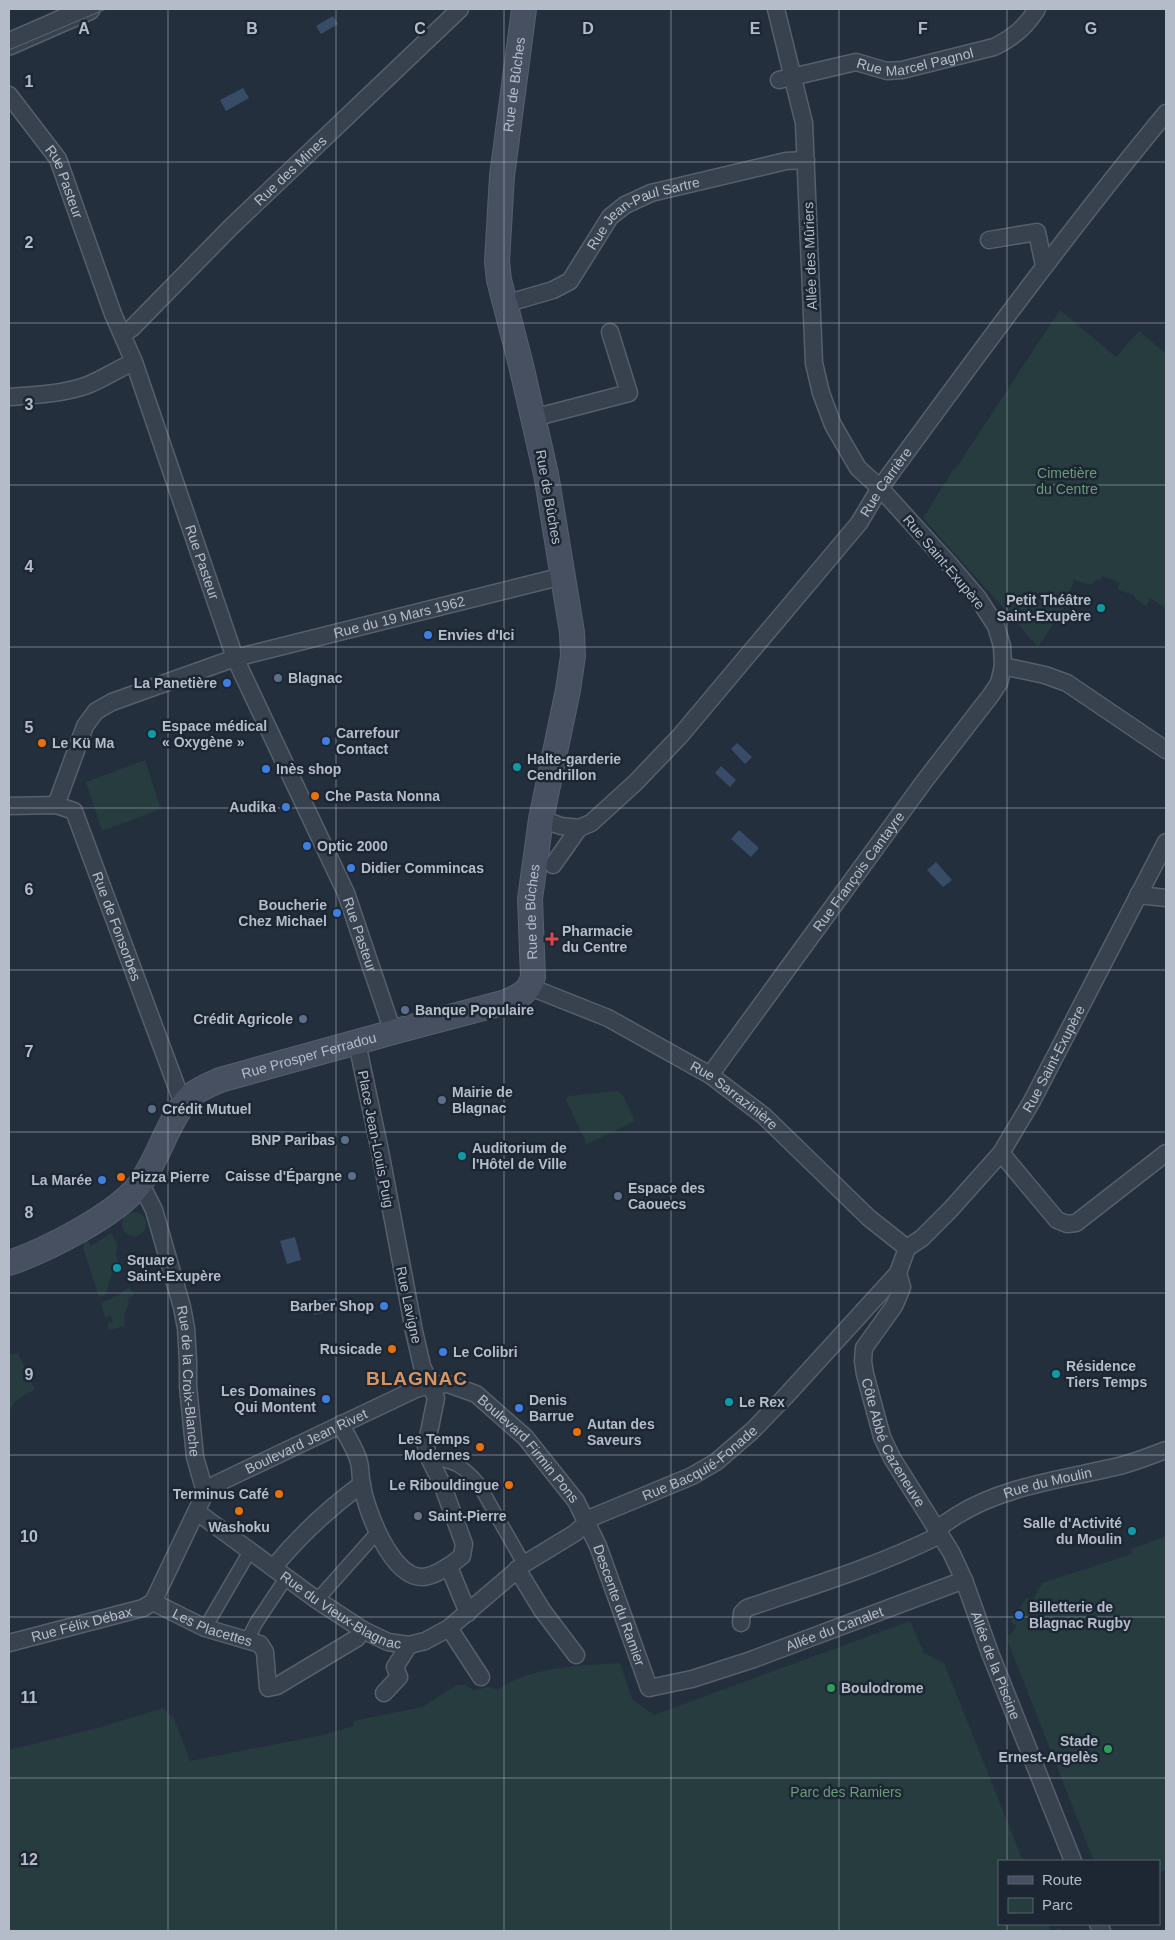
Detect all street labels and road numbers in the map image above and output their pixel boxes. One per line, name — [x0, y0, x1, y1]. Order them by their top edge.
street label: Rue de Bûches — [500, 36, 528, 133]
street label: Rue Marcel Pagnol — [855, 44, 975, 79]
street label: Rue des Mines — [251, 133, 330, 209]
street label: Rue Pasteur — [42, 142, 86, 221]
street label: Rue Jean-Paul Sartre — [584, 174, 702, 253]
street label: Allée des Mûriers — [800, 202, 820, 310]
street label: Rue Carrière — [857, 444, 915, 520]
street label: Rue de Bûches — [533, 448, 565, 546]
street label: Rue Saint-Exupère — [900, 512, 988, 613]
street label: Rue Pasteur — [182, 523, 223, 602]
street label: Rue du 19 Mars 1962 — [332, 593, 467, 641]
street label: Rue François Cantayre — [810, 808, 908, 934]
street label: Rue de Bûches — [522, 863, 543, 960]
street label: Rue de Fonsorbes — [89, 869, 144, 983]
street label: Rue Pasteur — [340, 895, 380, 974]
street label: Rue Saint-Exupère — [1019, 1002, 1088, 1115]
street label: Rue Prosper Ferradou — [239, 1029, 378, 1082]
street label: Rue Sarrazinière — [687, 1058, 781, 1133]
street label: Place Jean-Louis Puig — [355, 1069, 397, 1209]
street label: Rue Lavigne — [393, 1265, 425, 1345]
street label: Rue de la Croix-Blanche — [174, 1304, 203, 1458]
street label: Côte Abbé Cazeneuve — [858, 1376, 929, 1510]
street label: Boulevard Firmin Pons — [475, 1391, 582, 1506]
street label: Boulevard Jean Rivet — [243, 1405, 370, 1477]
street label: Rue Bacquié-Fonade — [640, 1422, 761, 1504]
street label: Rue du Moulin — [1001, 1464, 1093, 1501]
street label: Descente du Ramier — [590, 1542, 648, 1668]
street label: Rue du Vieux-Blagnac — [277, 1568, 402, 1652]
street label: Rue Félix Débax — [29, 1603, 134, 1645]
street label: Allée du Canalet — [783, 1603, 885, 1654]
street label: Les Placettes — [170, 1605, 254, 1649]
street label: Allée de la Piscine — [968, 1609, 1024, 1722]

